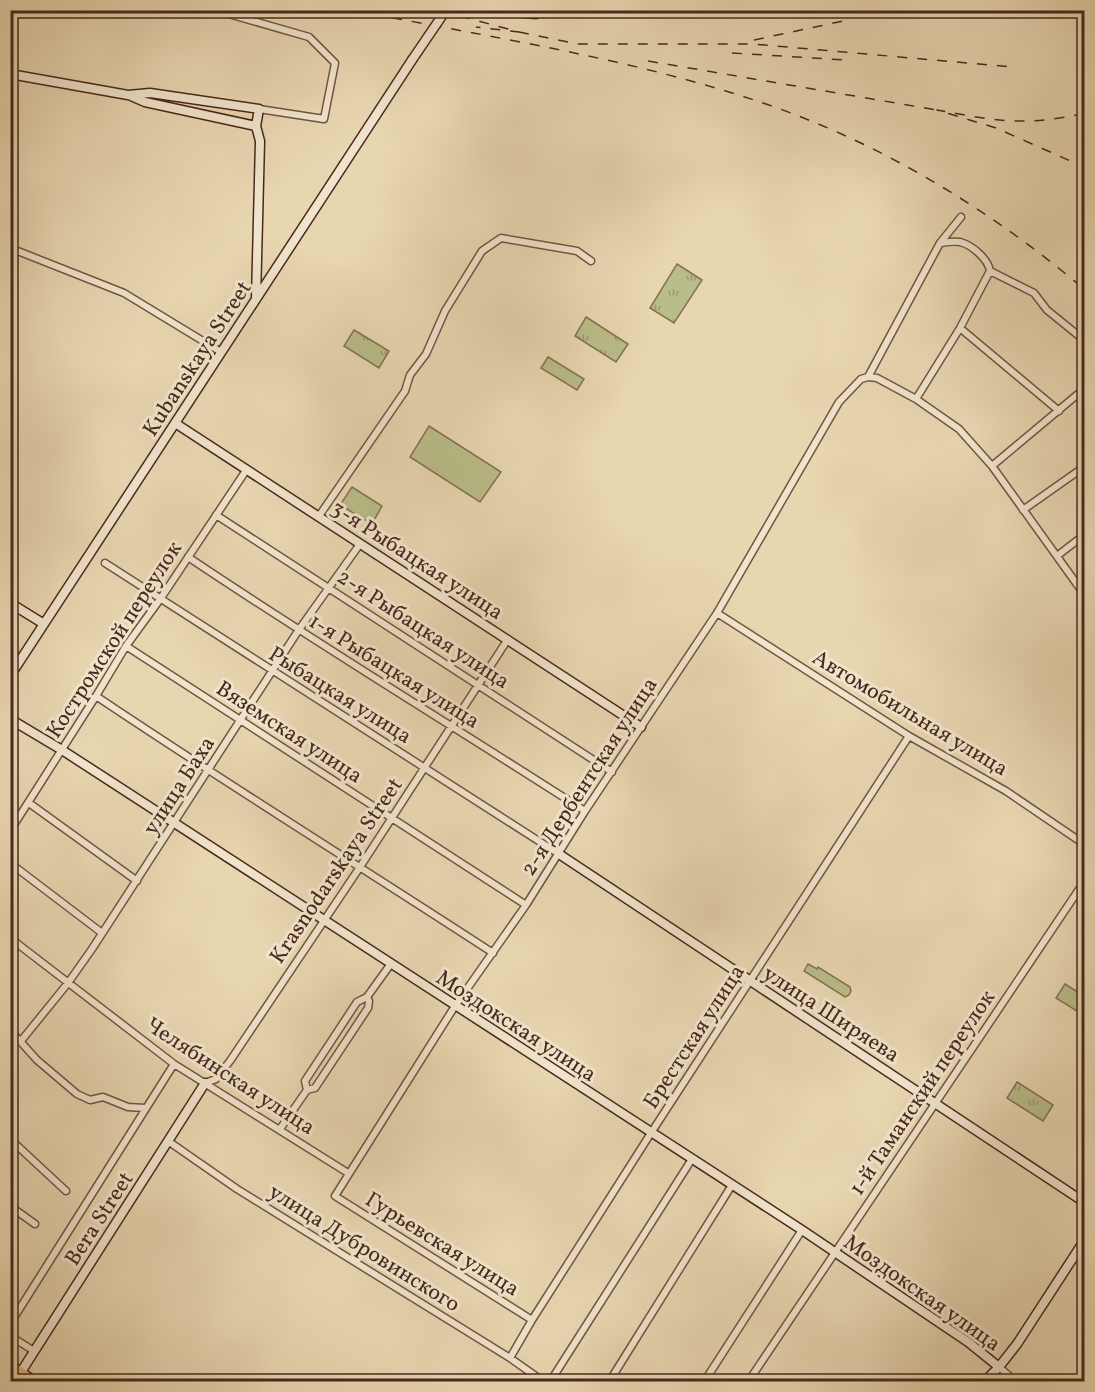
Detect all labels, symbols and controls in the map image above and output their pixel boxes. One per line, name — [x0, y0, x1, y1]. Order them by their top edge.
street label: Kubanskaya Street — [136, 275, 260, 443]
street label: 3-я Рыбацкая улица — [324, 494, 509, 629]
street label: Костромской переулок — [40, 536, 191, 745]
street label: 2-я Рыбацкая улица — [330, 562, 515, 698]
street label: 1-я Рыбацкая улица — [304, 607, 486, 733]
street label: Рыбацкая улица — [264, 639, 418, 749]
street label: Автомобильная улица — [806, 643, 1014, 785]
street label: 2-я Дербентская улица — [514, 672, 666, 883]
street label: Вяземская улица — [209, 674, 368, 792]
street label: улица Баха — [136, 731, 224, 842]
street label: Krasnodarskaya Street — [263, 772, 411, 971]
street label: Брестская улица — [637, 959, 753, 1116]
street label: улица Ширяева — [756, 959, 905, 1071]
street label: Моздокская улица — [429, 964, 602, 1091]
street label: 1-й Таманский переулок — [843, 984, 1004, 1202]
street label: Челябинская улица — [139, 1011, 321, 1144]
street label: Bera Street — [58, 1166, 142, 1272]
street label: улица Дубровинского — [262, 1177, 466, 1321]
street label: Гурьевская улица — [358, 1185, 525, 1305]
street label: Моздокская улица — [837, 1228, 1007, 1360]

